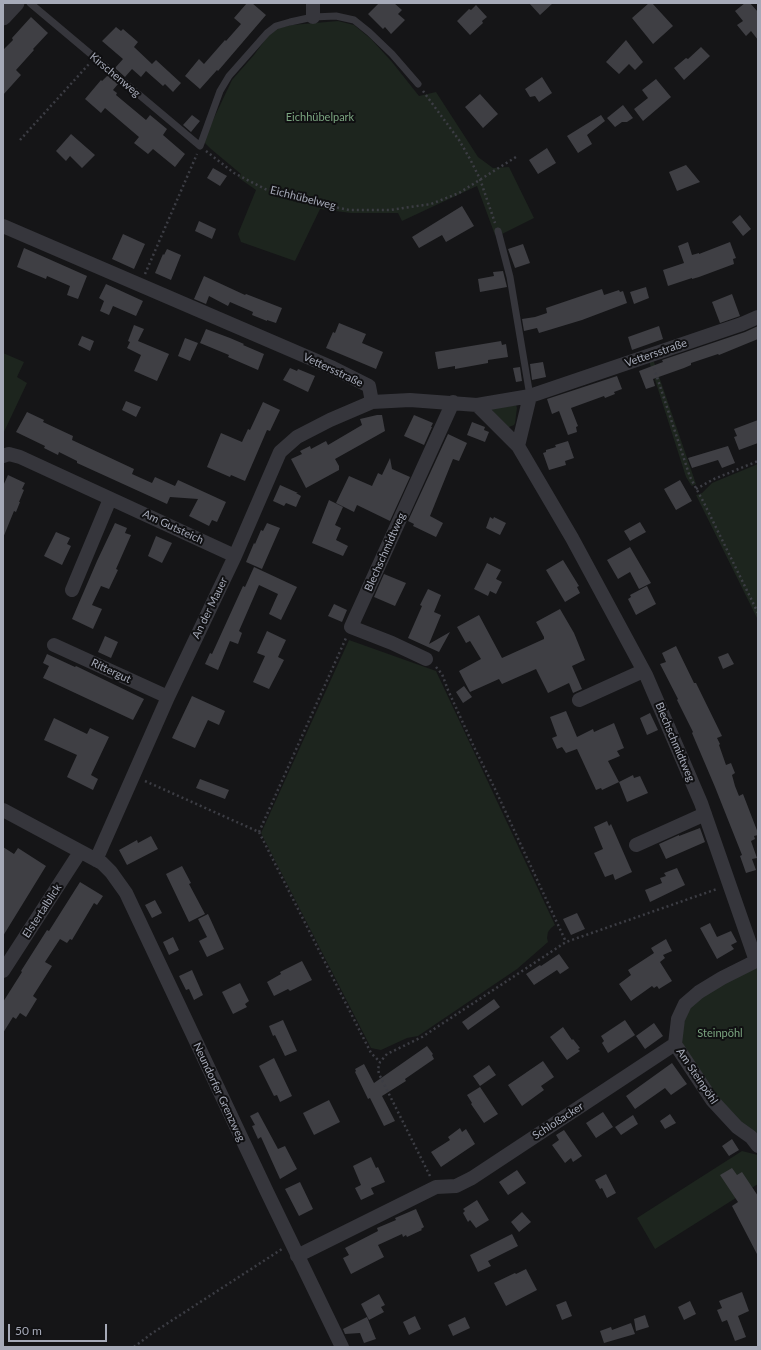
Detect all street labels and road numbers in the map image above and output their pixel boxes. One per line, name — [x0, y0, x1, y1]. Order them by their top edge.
street label: Kirschenweg — [87, 50, 143, 100]
street label: Eichhübelweg — [269, 183, 337, 213]
street label: Vettersstraße — [623, 336, 689, 370]
street label: Vettersstraße — [301, 350, 365, 390]
street label: Am Gutsteich — [140, 507, 206, 547]
street label: Blechschmidtweg — [362, 511, 408, 593]
street label: An der Mauer — [189, 575, 231, 641]
street label: Rittergut — [89, 656, 133, 686]
street label: Blechschmidtweg — [652, 700, 698, 784]
street label: Elstertalblick — [20, 882, 64, 940]
street label: Neundorfer Grenzweg — [190, 1040, 248, 1144]
street label: Am Steinpöhl — [673, 1046, 721, 1106]
street label: Schloßacker — [530, 1100, 586, 1142]

